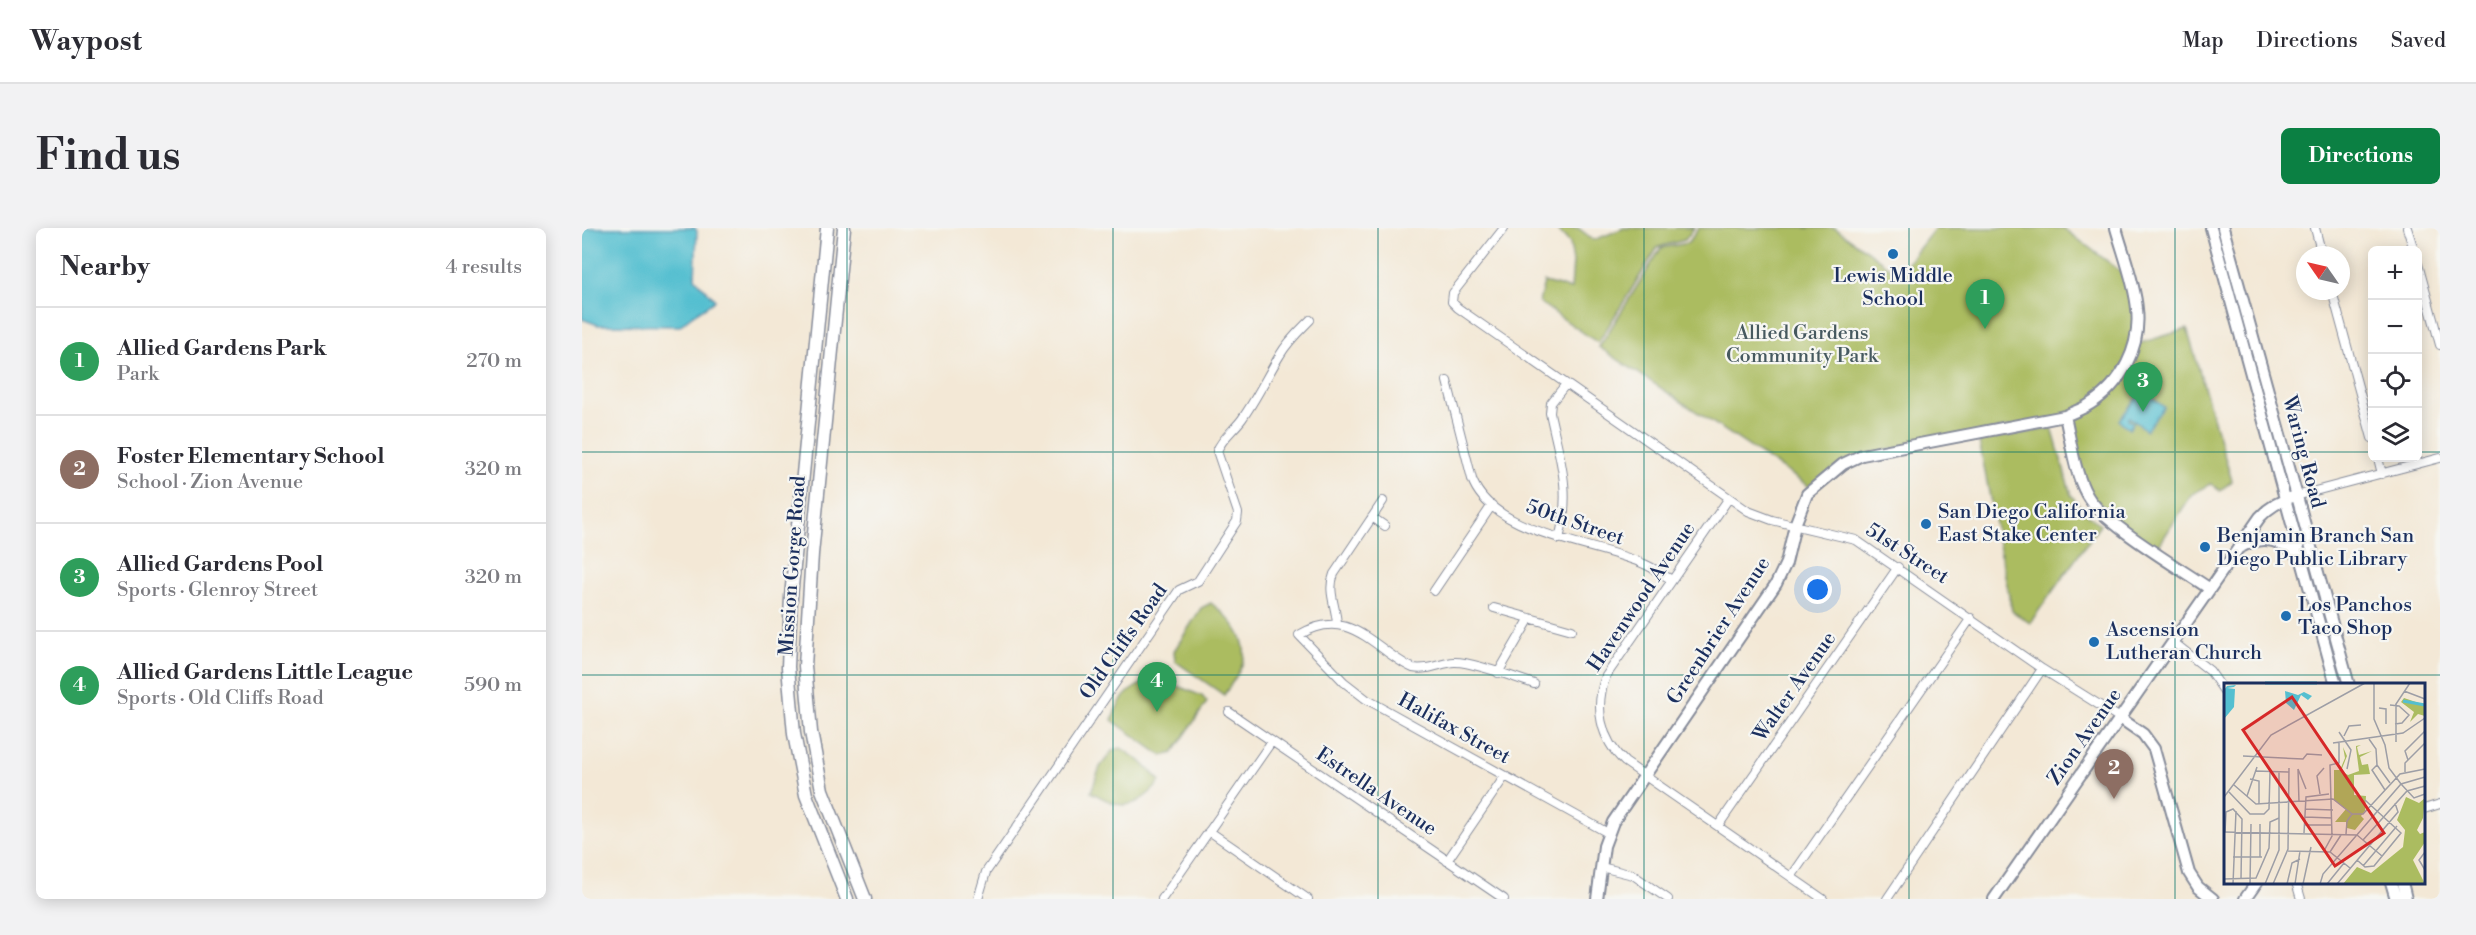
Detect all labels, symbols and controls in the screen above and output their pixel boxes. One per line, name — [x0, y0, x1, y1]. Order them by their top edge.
text: Waypost — [30, 24, 142, 59]
text: Map — [2182, 28, 2224, 54]
text: Directions — [2257, 28, 2358, 54]
text: Saved — [2391, 28, 2446, 54]
button: Directions — [2281, 128, 2440, 184]
text: Find us — [36, 130, 180, 183]
north arrow — [2296, 246, 2350, 300]
map controls — [2368, 246, 2422, 462]
button: + — [2368, 246, 2422, 300]
marker: Lewis Middle School — [1886, 247, 1900, 261]
text: Nearby — [60, 251, 150, 283]
text: 4 results — [445, 255, 522, 280]
place label: Lewis Middle School — [1833, 264, 1953, 312]
pin: 1 — [1966, 279, 2004, 329]
button: − — [2368, 300, 2422, 354]
park label: Allied Gardens Community Park — [1726, 321, 1880, 369]
text: Allied Gardens Park — [117, 335, 327, 362]
text: 1 — [75, 349, 84, 374]
text: 270 m — [466, 349, 522, 374]
button: locate — [2368, 354, 2422, 408]
text: Park — [117, 362, 159, 387]
pin: 3 — [2124, 362, 2162, 412]
street label: Waring Road — [2276, 392, 2330, 512]
button: layers — [2368, 408, 2422, 462]
text: Foster Elementary School — [117, 443, 385, 470]
text: 2 — [73, 457, 86, 482]
text: 320 m — [465, 457, 522, 482]
text: School · Zion Avenue — [117, 470, 303, 495]
street label: Mission Gorge Road — [774, 474, 812, 657]
street label: 50th Street — [1523, 495, 1627, 551]
place label: San Diego California East Stake Center — [1938, 500, 2127, 548]
street label: Havenwood Avenue — [1583, 517, 1701, 677]
marker: San Diego California East Stake Center — [1919, 517, 1933, 531]
street label: 51st Street — [1861, 518, 1953, 590]
place label: Benjamin Branch San Diego Public Library — [2216, 524, 2414, 572]
marker: Benjamin Branch San Diego Public Library — [2198, 540, 2212, 554]
text: Allied Gardens Pool — [117, 551, 323, 578]
street label: Greenbrier Avenue — [1662, 552, 1776, 710]
text: 3 — [73, 565, 86, 590]
text: 320 m — [465, 565, 522, 590]
your location — [1803, 575, 1832, 604]
text: Sports · Glenroy Street — [117, 578, 318, 603]
street label: Old Cliffs Road — [1075, 579, 1174, 705]
place label: Los Panchos Taco Shop — [2298, 593, 2412, 641]
marker: Los Panchos Taco Shop — [2279, 609, 2293, 623]
place label: Ascension Lutheran Church — [2105, 618, 2262, 666]
street label: Walter Avenue — [1747, 627, 1842, 748]
marker: Ascension Lutheran Church — [2087, 635, 2101, 649]
text: Allied Gardens Little League — [117, 659, 413, 686]
pin: 4 — [1138, 662, 1176, 712]
text: 4 — [73, 673, 86, 698]
text: 590 m — [464, 673, 522, 698]
inset map — [2224, 683, 2425, 884]
street label: Zion Avenue — [2042, 684, 2128, 790]
text: Sports · Old Cliffs Road — [117, 686, 324, 711]
street label: Halifax Street — [1393, 688, 1515, 770]
street label: Estrella Avenue — [1311, 742, 1441, 842]
pin: 2 — [2094, 750, 2134, 799]

